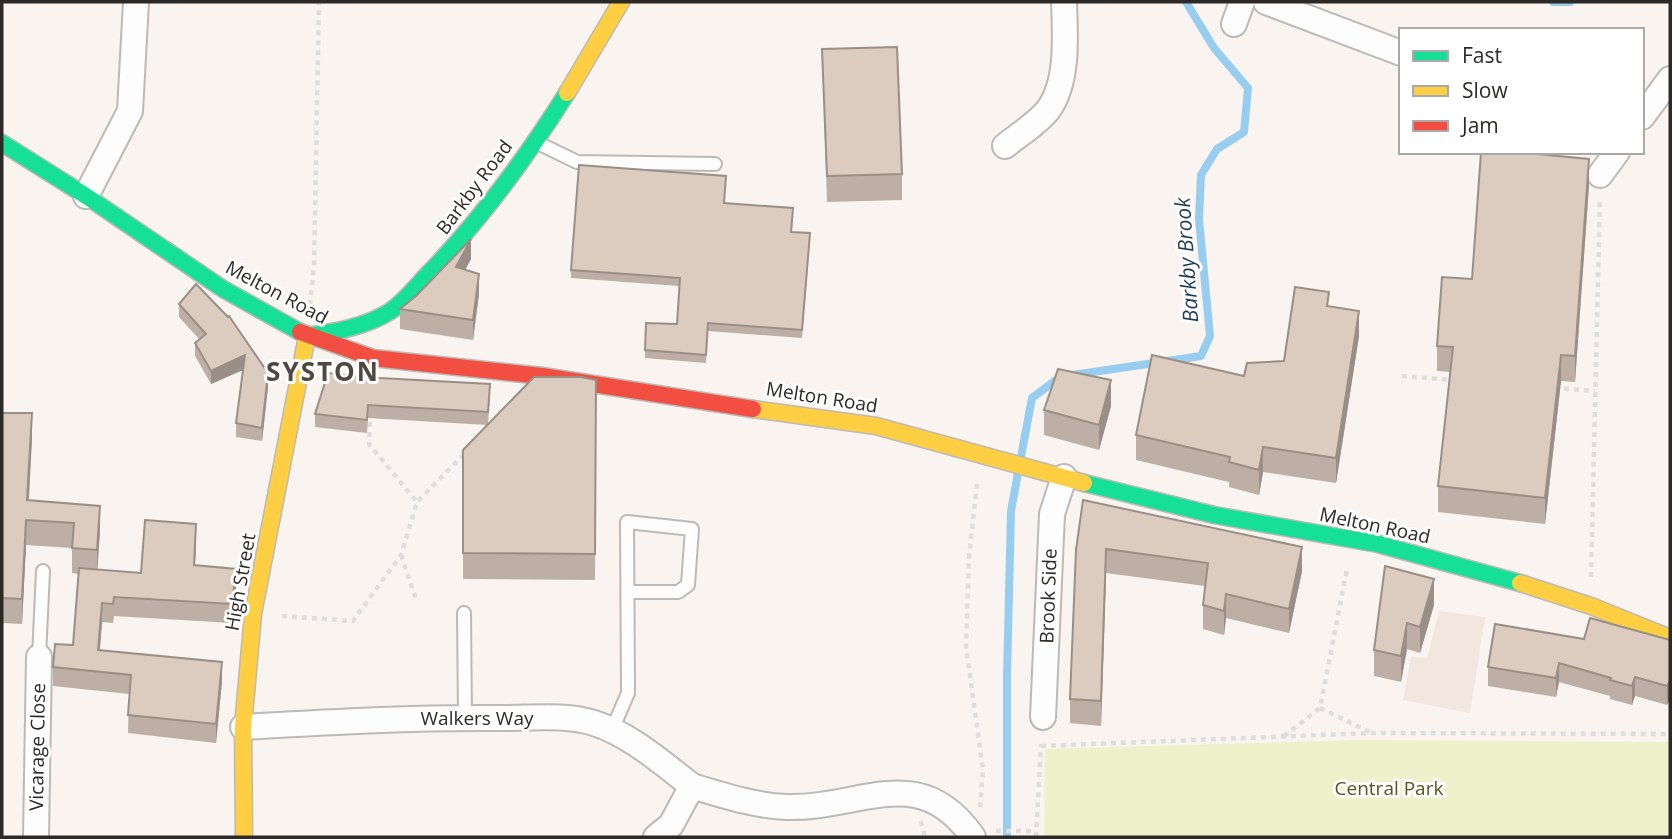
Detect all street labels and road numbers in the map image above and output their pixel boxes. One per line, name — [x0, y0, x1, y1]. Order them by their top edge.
street label: Barkby Road — [430, 134, 518, 240]
street label: Melton Road — [221, 254, 333, 330]
street label: Melton Road — [764, 375, 880, 419]
street label: Melton Road — [1317, 501, 1433, 549]
street label: High Street — [219, 531, 261, 633]
street label: Brook Side — [1033, 548, 1063, 644]
street label: Vicarage Close — [23, 683, 51, 811]
street label: Walkers Way — [421, 705, 534, 731]

